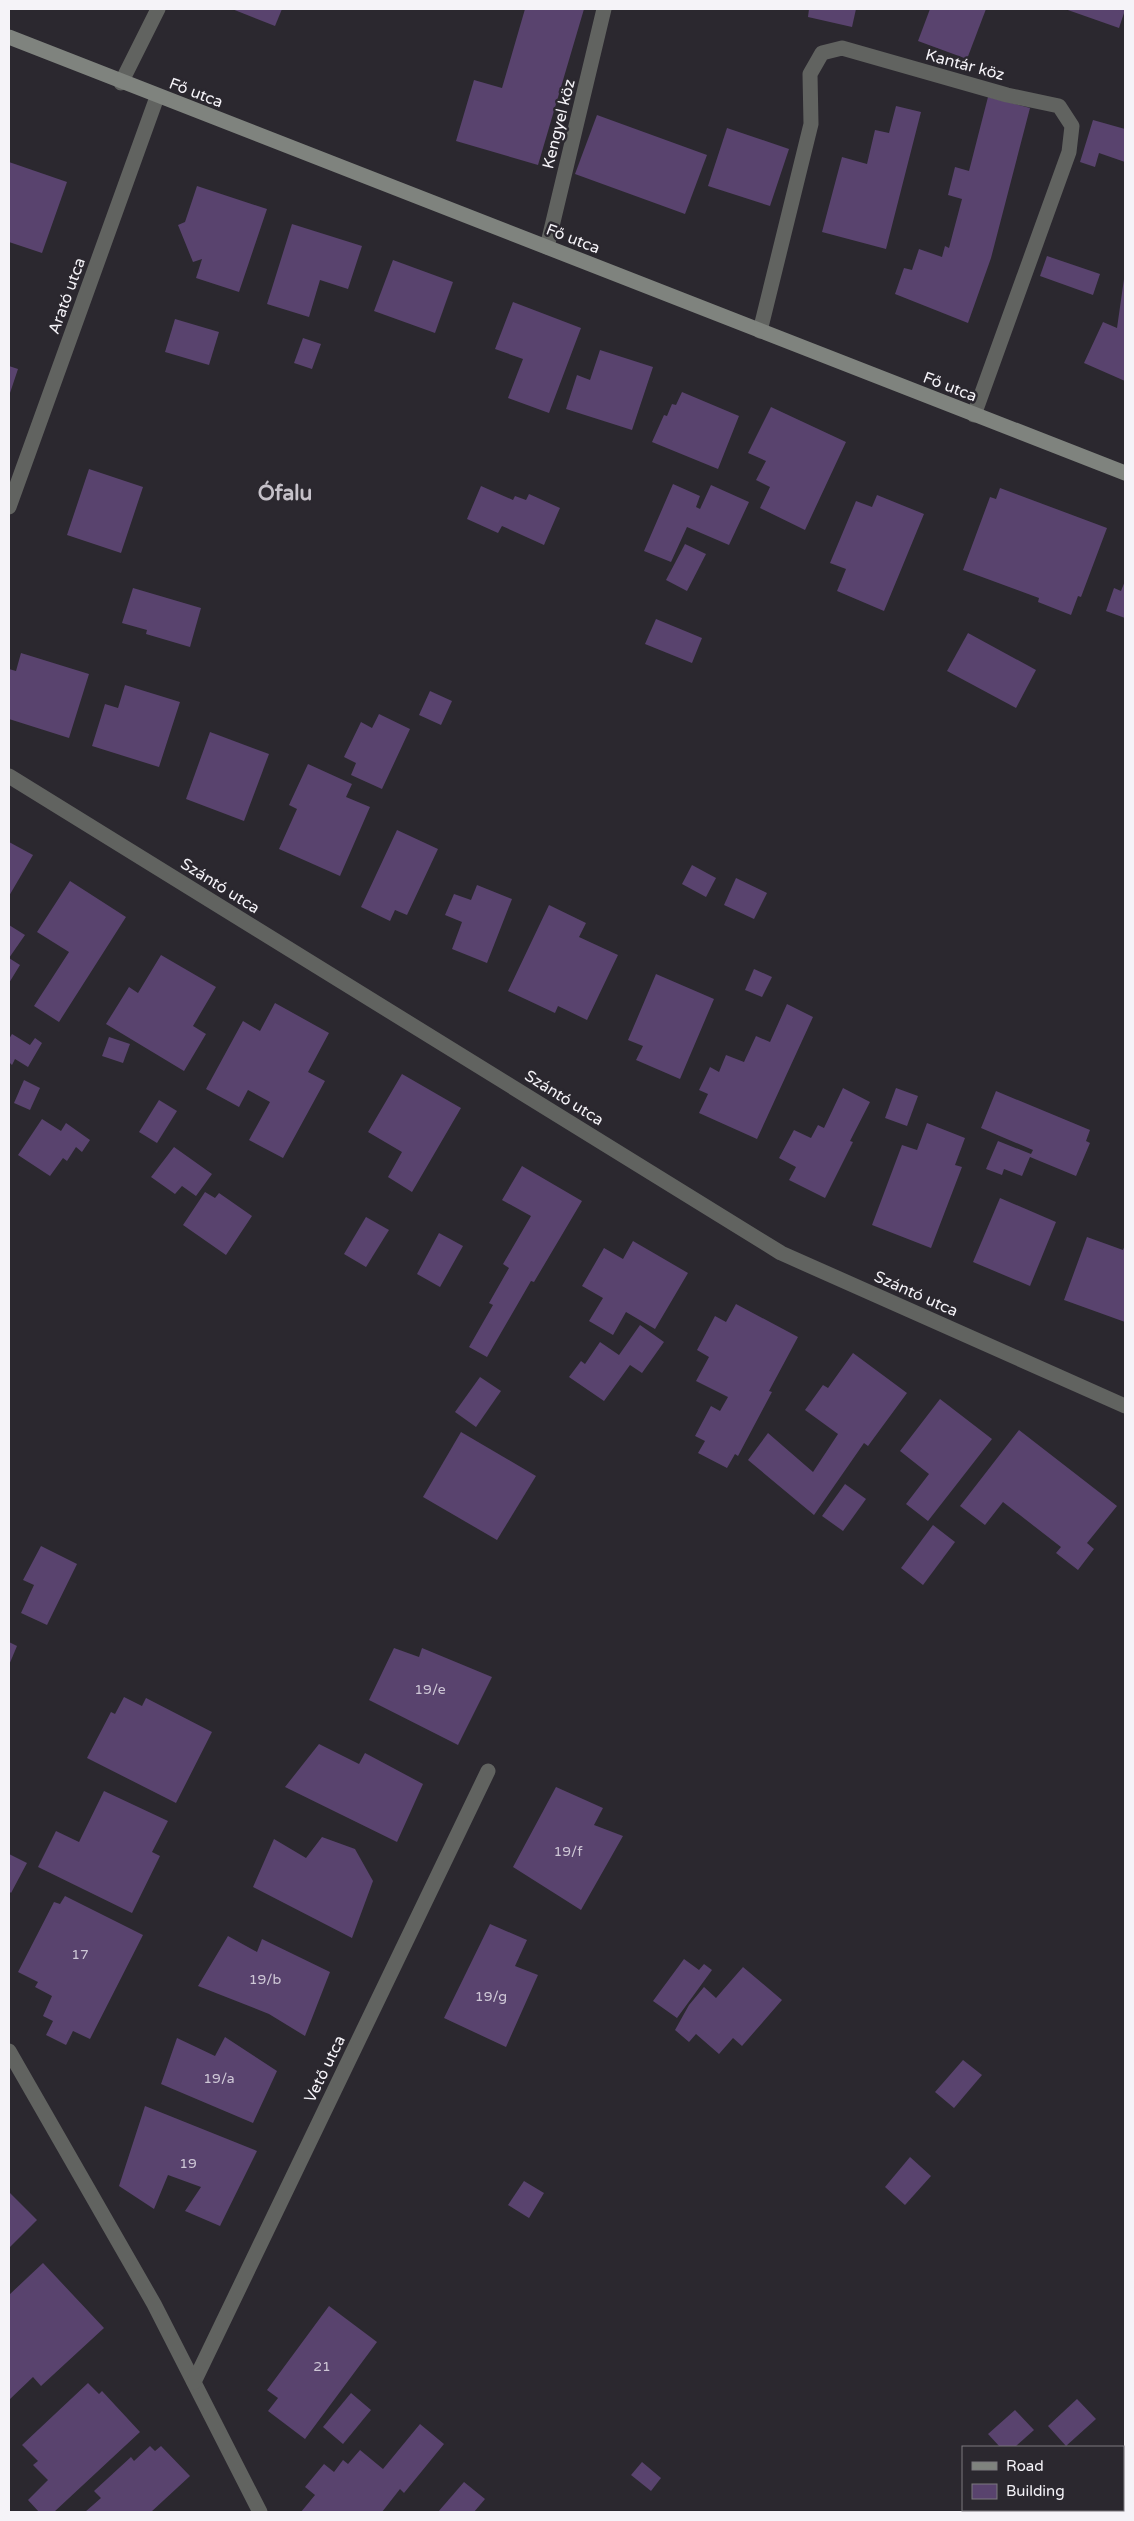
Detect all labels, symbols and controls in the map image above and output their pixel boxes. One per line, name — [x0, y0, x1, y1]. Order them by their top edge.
street label: Kantár köz — [923, 45, 1007, 85]
street label: Fő utca — [166, 74, 226, 112]
street label: Kengyel köz — [538, 77, 580, 171]
street label: Fő utca — [543, 220, 603, 258]
street label: Arató utca — [44, 255, 90, 337]
street label: Fő utca — [920, 368, 980, 406]
district label: Ófalu — [258, 480, 312, 506]
street label: Szántó utca — [177, 854, 263, 918]
street label: Szántó utca — [521, 1066, 607, 1130]
street label: Szántó utca — [871, 1267, 961, 1321]
house number: 19/e — [414, 1681, 446, 1698]
house number: 19/f — [553, 1843, 583, 1860]
house number: 17 — [71, 1946, 89, 1963]
house number: 19/b — [249, 1971, 281, 1988]
house number: 19/g — [475, 1988, 507, 2005]
street label: Vető utca — [300, 2032, 350, 2106]
house number: 19/a — [203, 2070, 235, 2087]
house number: 19 — [179, 2155, 197, 2172]
house number: 21 — [313, 2358, 331, 2375]
legend — [962, 2446, 1124, 2511]
text: Road — [1006, 2457, 1044, 2475]
text: Building — [1006, 2482, 1065, 2500]

